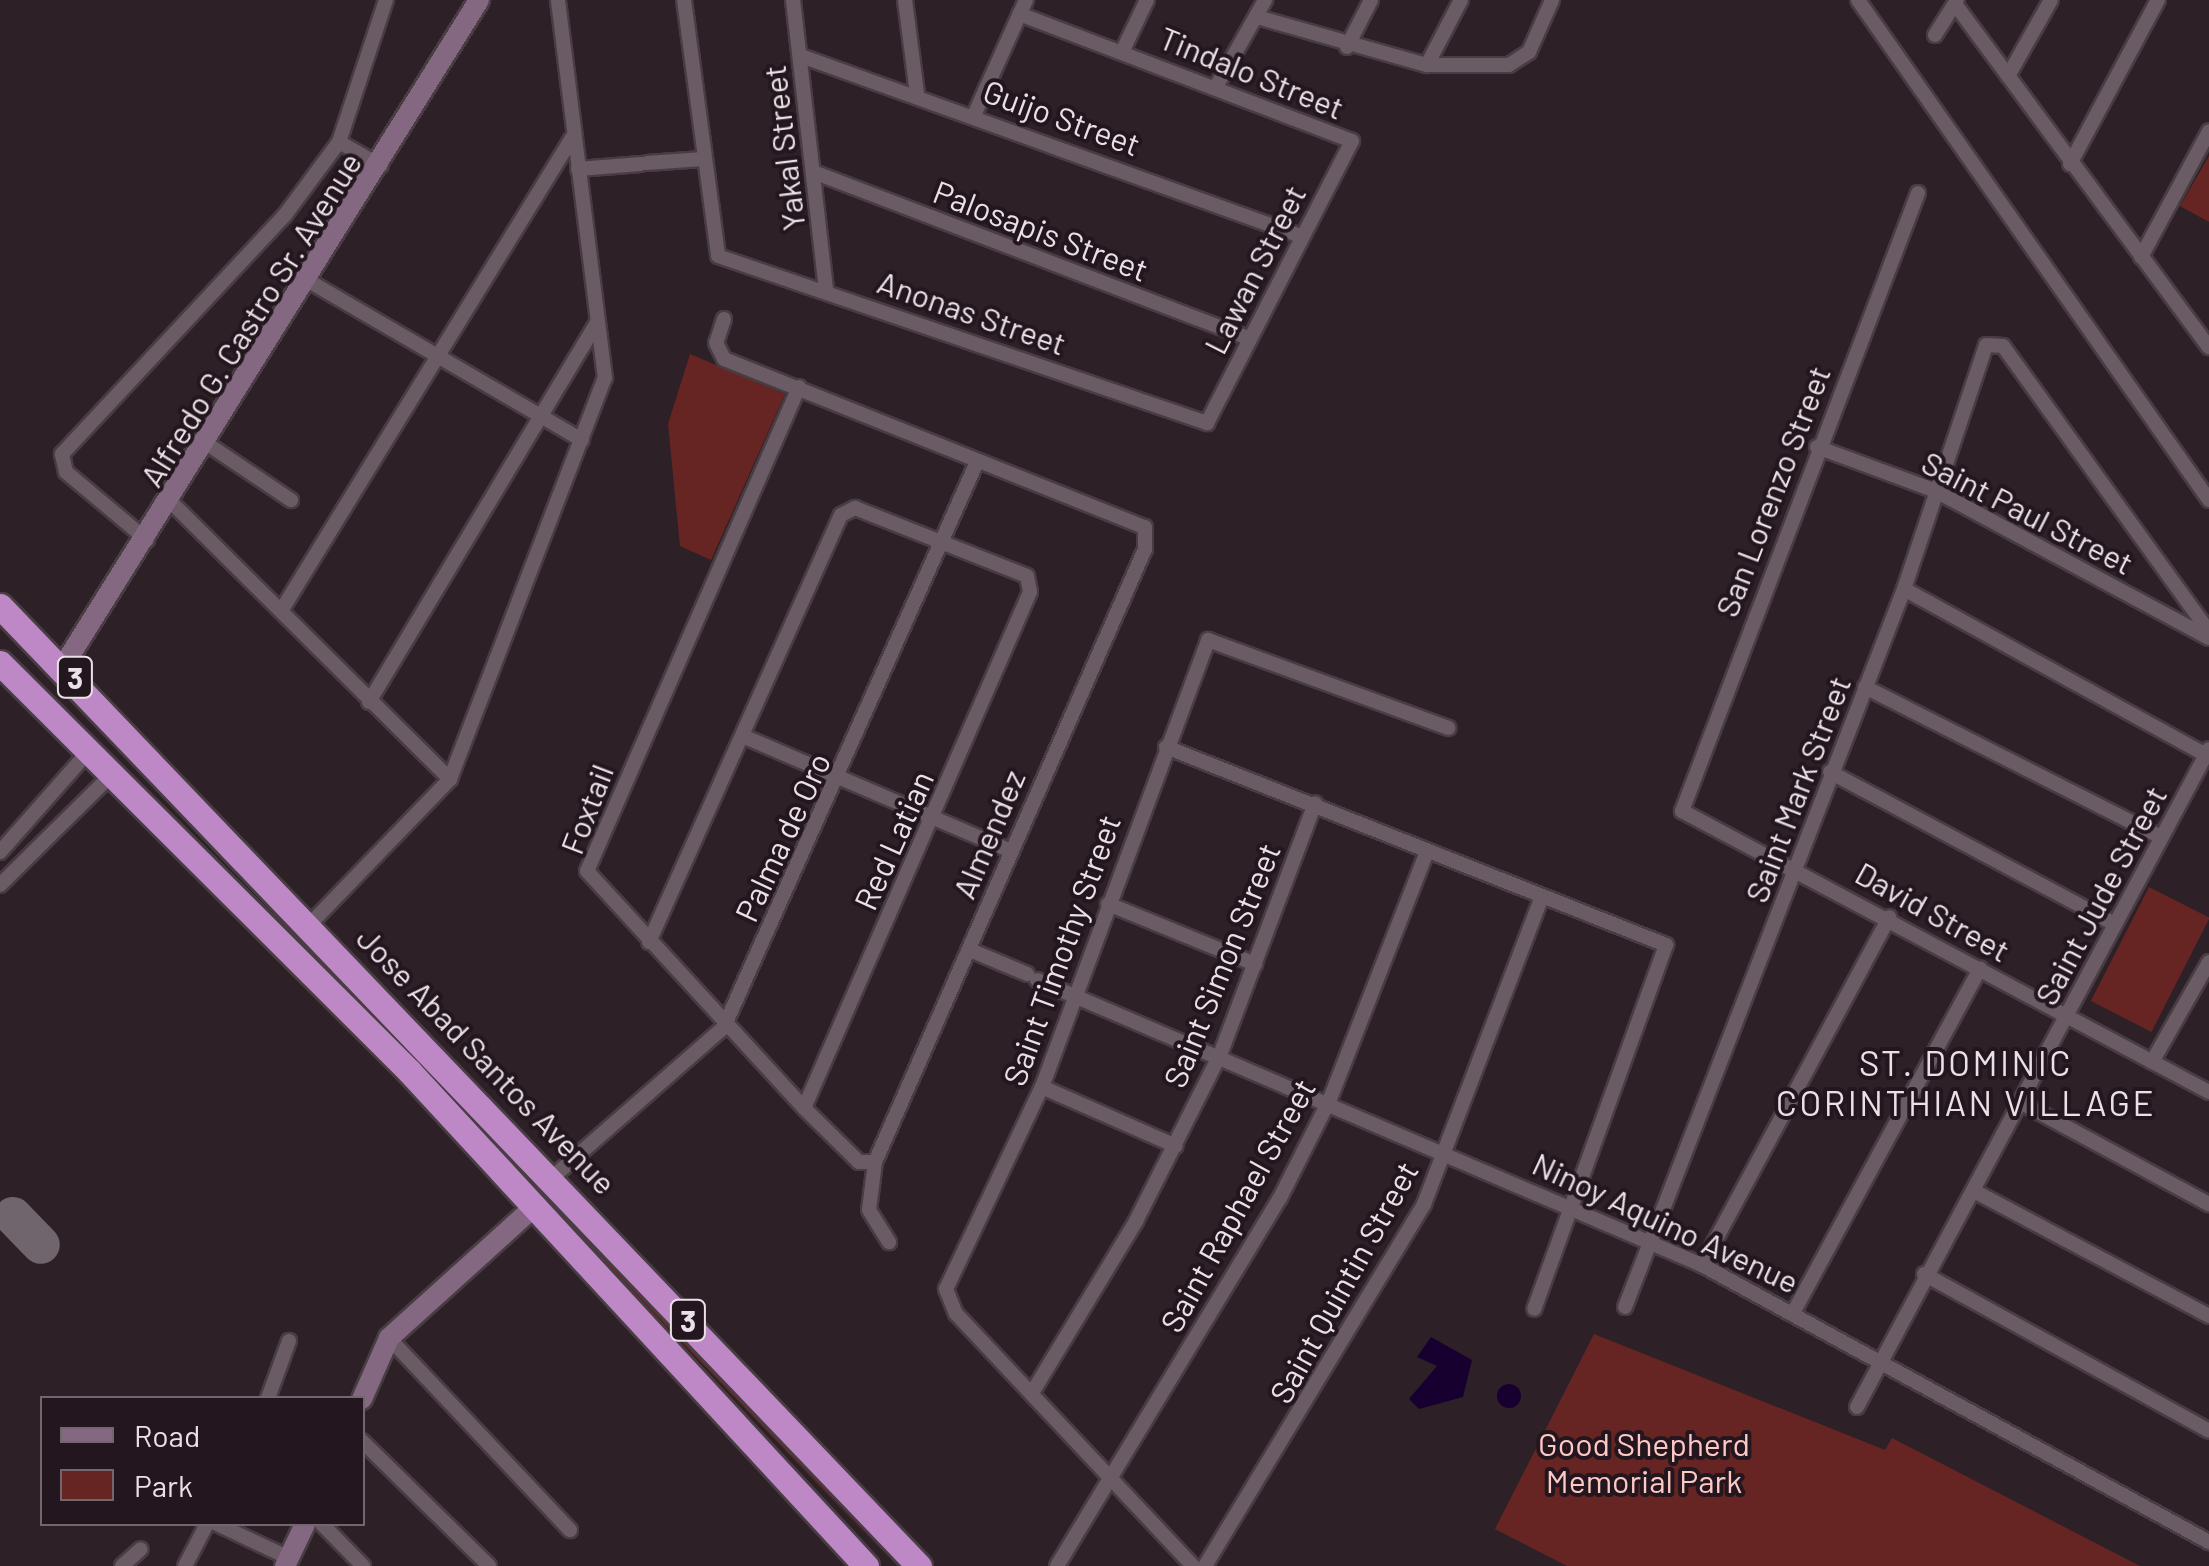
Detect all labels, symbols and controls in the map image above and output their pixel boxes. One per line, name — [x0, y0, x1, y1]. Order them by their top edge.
street label: Tindalo Street — [1154, 18, 1350, 126]
street label: Yakal Street — [754, 63, 812, 233]
street label: Guijo Street — [978, 71, 1146, 163]
street label: Alfredo G. Castro Sr. Avenue — [131, 145, 369, 493]
street label: Palosapis Street — [928, 171, 1154, 289]
street label: Lawan Street — [1195, 178, 1313, 360]
street label: Anonas Street — [873, 262, 1071, 362]
street label: San Lorenzo Street — [1707, 360, 1837, 622]
street label: Saint Paul Street — [1916, 442, 2140, 582]
road number: 3 — [55, 652, 95, 702]
street label: Saint Mark Street — [1736, 671, 1858, 907]
street label: Palma de Oro — [726, 747, 838, 927]
street label: Foxtail — [551, 759, 621, 859]
street label: Red Latian — [845, 764, 941, 916]
street label: Almendez — [944, 764, 1032, 904]
street label: Saint Jude Street — [2026, 779, 2174, 1011]
street label: Saint Timothy Street — [994, 810, 1128, 1090]
street label: Saint Simon Street — [1155, 837, 1287, 1093]
street label: David Street — [1849, 853, 2017, 969]
street label: Jose Abad Santos Avenue — [349, 919, 625, 1201]
district label: ST. DOMINIC CORINTHIAN VILLAGE — [1776, 1041, 2156, 1123]
street label: Saint Raphael Street — [1151, 1072, 1323, 1338]
street label: Ninoy Aquino Avenue — [1527, 1144, 1805, 1300]
street label: Saint Quintin Street — [1261, 1155, 1425, 1409]
road number: 3 — [668, 1295, 708, 1345]
legend — [40, 1396, 365, 1526]
text: Road — [134, 1417, 200, 1453]
park label: Good Shepherd Memorial Park — [1538, 1425, 1750, 1500]
text: Park — [134, 1467, 193, 1503]

